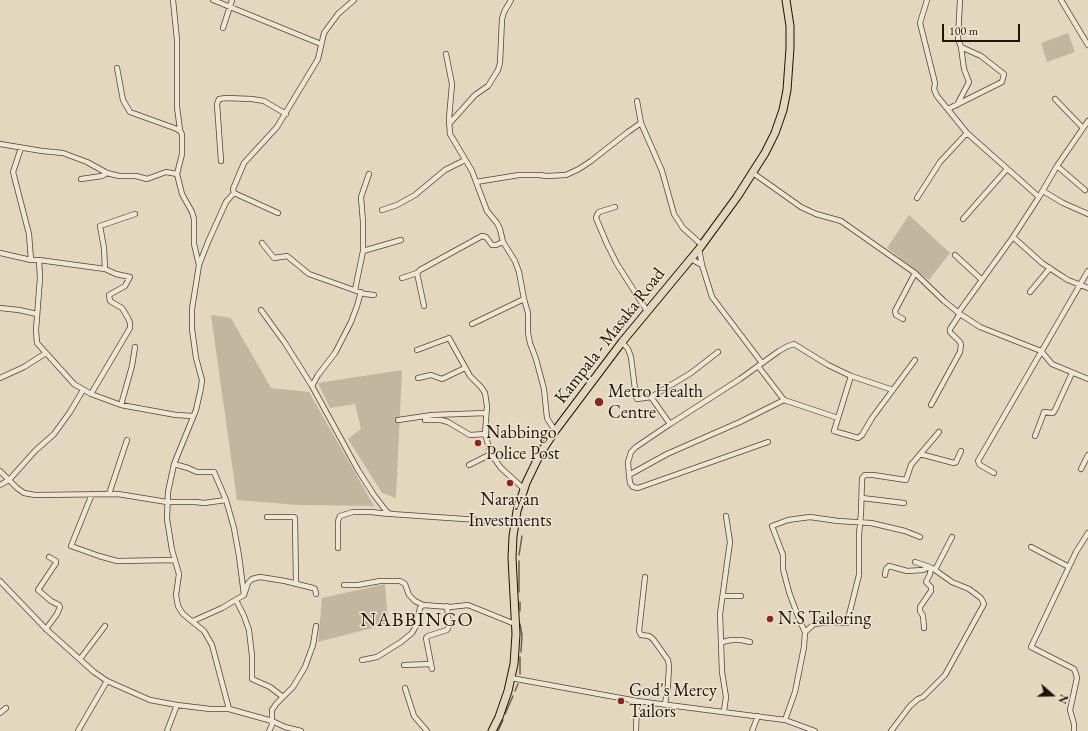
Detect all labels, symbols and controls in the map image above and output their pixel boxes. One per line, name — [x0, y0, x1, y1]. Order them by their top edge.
scale bar — [944, 16, 1022, 42]
text: 100 m — [949, 23, 978, 39]
street label: Kampala - Masaka Road — [550, 264, 670, 408]
place label: Metro Health Centre — [608, 381, 703, 424]
marker: Metro Health Centre — [593, 396, 605, 408]
place label: Nabbingo Police Post — [486, 422, 559, 464]
marker: Nabbingo Police Post — [473, 438, 483, 448]
marker: Narayan Investments — [505, 478, 515, 488]
place label: Narayan Investments — [468, 489, 552, 532]
place label: N.S Tailoring — [778, 608, 871, 630]
district label: NABBINGO — [360, 609, 474, 633]
marker: N.S Tailoring — [765, 614, 775, 624]
north arrow — [1032, 675, 1072, 715]
place label: God's Mercy Tailors — [629, 680, 717, 722]
text: N — [1055, 693, 1071, 706]
marker: God's Mercy Tailors — [616, 696, 626, 706]

